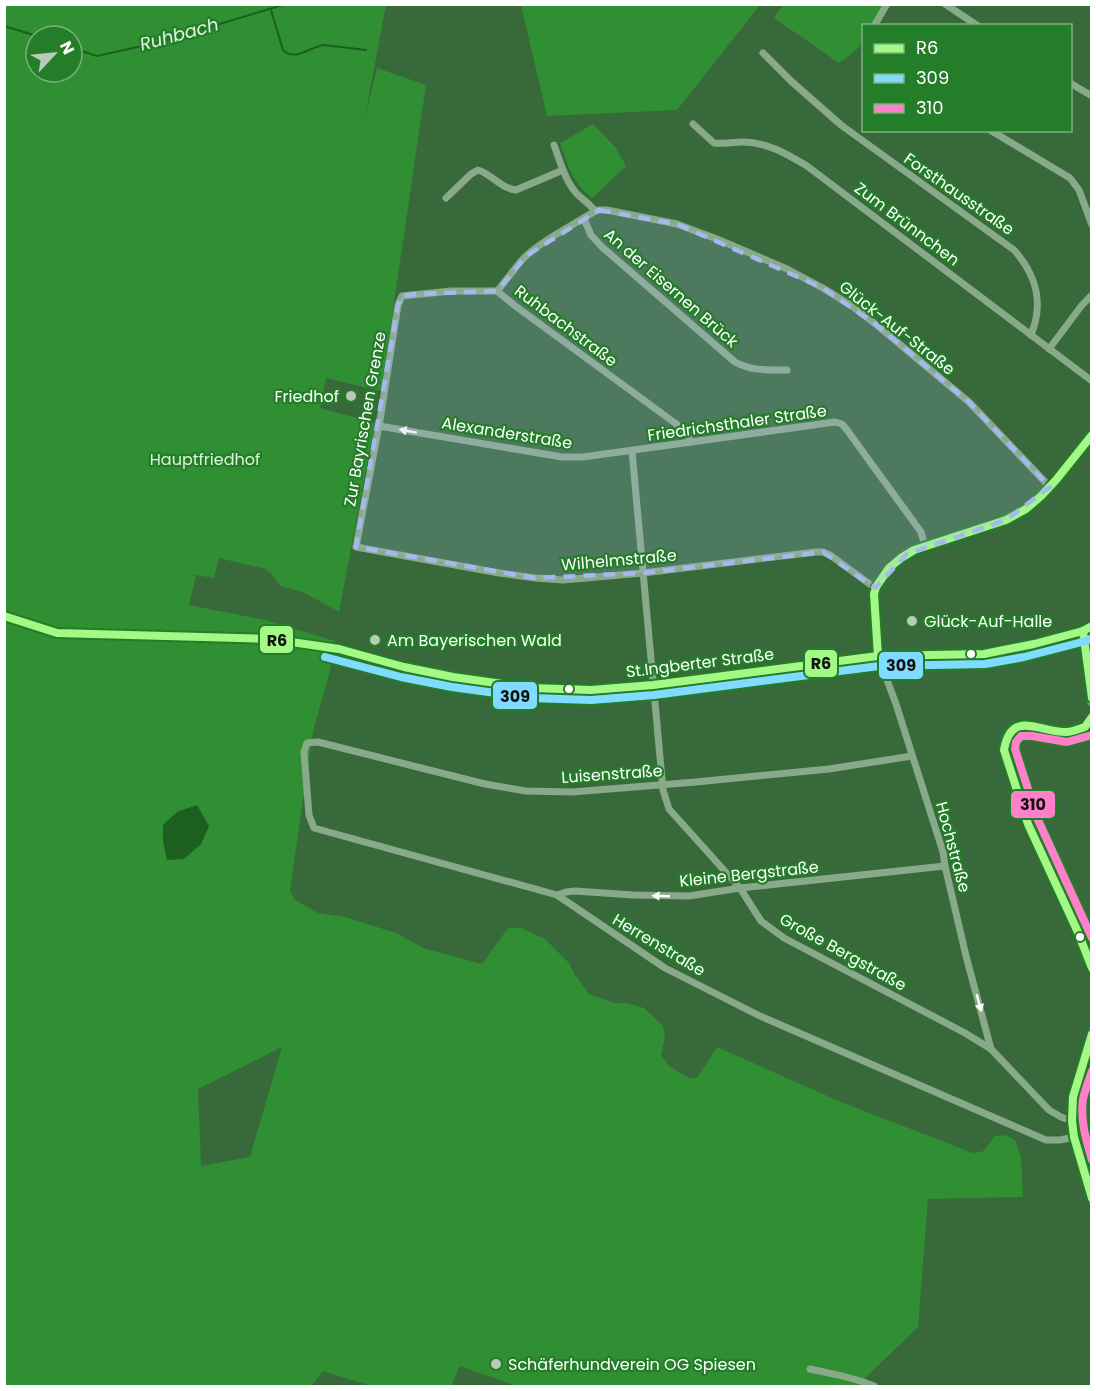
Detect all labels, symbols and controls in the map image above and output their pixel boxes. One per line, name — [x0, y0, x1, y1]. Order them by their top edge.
water label: Ruhbach — [137, 11, 221, 57]
north arrow — [24, 24, 84, 84]
legend — [862, 24, 1072, 132]
text: R6 — [916, 35, 938, 60]
text: N — [54, 37, 80, 58]
text: 309 — [916, 65, 949, 90]
text: 310 — [916, 95, 944, 120]
street label: Forsthausstraße — [899, 147, 1019, 241]
street label: Zum Brünnchen — [850, 177, 964, 271]
street label: An der Eisernen Brück — [599, 223, 744, 353]
street label: Glück-Auf-Straße — [834, 275, 960, 381]
street label: Ruhbachstraße — [510, 280, 622, 372]
street label: Zur Bayrischen Grenze — [338, 330, 392, 508]
place label: Friedhof — [275, 385, 339, 408]
marker: Friedhof — [344, 389, 358, 403]
street label: Friedrichsthaler Straße — [646, 399, 828, 447]
street label: Alexanderstraße — [440, 411, 574, 455]
one-way arrow — [399, 426, 418, 435]
park label: Hauptfriedhof — [150, 448, 260, 471]
street label: Wilhelmstraße — [560, 543, 678, 577]
place label: Glück-Auf-Halle — [924, 610, 1052, 633]
marker: Glück-Auf-Halle — [905, 614, 919, 628]
line badge: R6 — [259, 625, 294, 654]
text: R6 — [267, 629, 287, 652]
place label: Am Bayerischen Wald — [387, 629, 562, 652]
marker: Am Bayerischen Wald — [368, 633, 382, 647]
street label: St.Ingberter Straße — [625, 642, 775, 683]
unlabelled marker — [965, 648, 977, 660]
line badge: R6 — [804, 649, 838, 678]
line badge: 309 — [878, 651, 924, 680]
text: R6 — [811, 652, 831, 675]
text: 309 — [886, 654, 916, 677]
line badge: 309 — [492, 681, 538, 710]
unlabelled marker — [563, 683, 575, 695]
text: 309 — [500, 685, 530, 708]
street label: Luisenstraße — [561, 759, 663, 789]
line badge: 310 — [1010, 790, 1056, 819]
text: 310 — [1020, 793, 1046, 816]
street label: Hochstraße — [930, 799, 976, 895]
street label: Kleine Bergstraße — [678, 855, 820, 893]
one-way arrow — [652, 891, 671, 900]
street label: Herrenstraße — [608, 908, 710, 982]
street label: Große Bergstraße — [775, 908, 911, 997]
unlabelled marker — [1074, 931, 1086, 943]
one-way arrow — [974, 993, 984, 1012]
place label: Schäferhundverein OG Spiesen — [508, 1353, 756, 1376]
marker: Schäferhundverein OG Spiesen — [489, 1357, 503, 1371]

